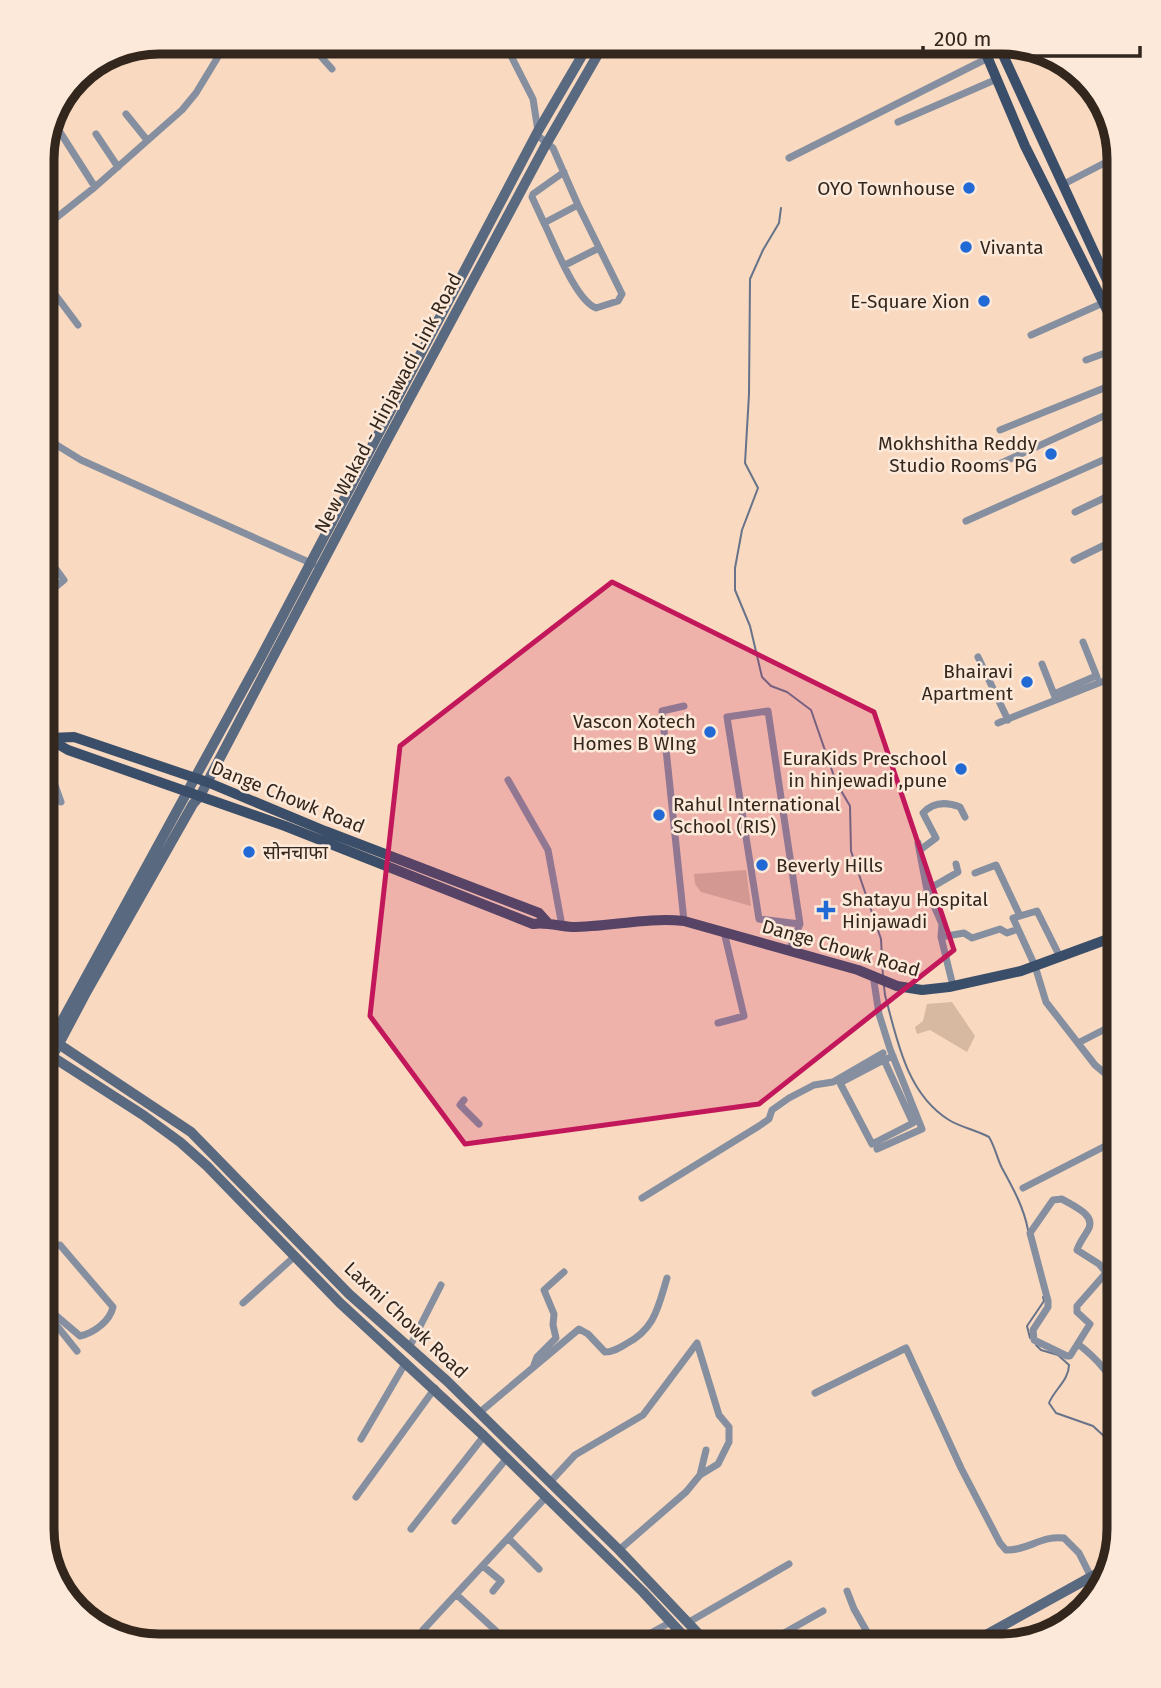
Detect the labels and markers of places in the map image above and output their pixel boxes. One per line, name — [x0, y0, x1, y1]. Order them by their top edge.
place label: OYO Townhouse — [817, 177, 955, 200]
marker: OYO Townhouse — [961, 180, 977, 196]
place label: Vivanta — [980, 236, 1044, 259]
marker: Vivanta — [958, 239, 974, 255]
place label: E-Square Xion — [850, 290, 970, 313]
marker: E-Square Xion — [976, 293, 992, 309]
place label: Mokhshitha Reddy Studio Rooms PG — [878, 432, 1038, 477]
marker: Mokhshitha Reddy Studio Rooms PG — [1043, 446, 1059, 462]
place label: Bhairavi Apartment — [922, 660, 1013, 705]
marker: Bhairavi Apartment — [1019, 674, 1035, 690]
place label: Vascon Xotech Homes B WIng — [573, 710, 696, 755]
marker: Vascon Xotech Homes B WIng — [702, 724, 718, 740]
place label: EuraKids Preschool in hinjewadi ,pune — [783, 747, 947, 792]
marker: EuraKids Preschool in hinjewadi ,pune — [953, 761, 969, 777]
place label: Rahul International School (RIS) — [673, 793, 841, 838]
marker: Rahul International School (RIS) — [651, 807, 667, 823]
place label: सोनचाफा — [263, 841, 329, 864]
marker: सोनचाफा — [241, 844, 257, 860]
place label: Beverly Hills — [776, 854, 883, 877]
marker: Beverly Hills — [754, 857, 770, 873]
place label: Shatayu Hospital Hinjawadi — [842, 888, 988, 933]
marker: Shatayu Hospital Hinjawadi — [816, 900, 836, 920]

